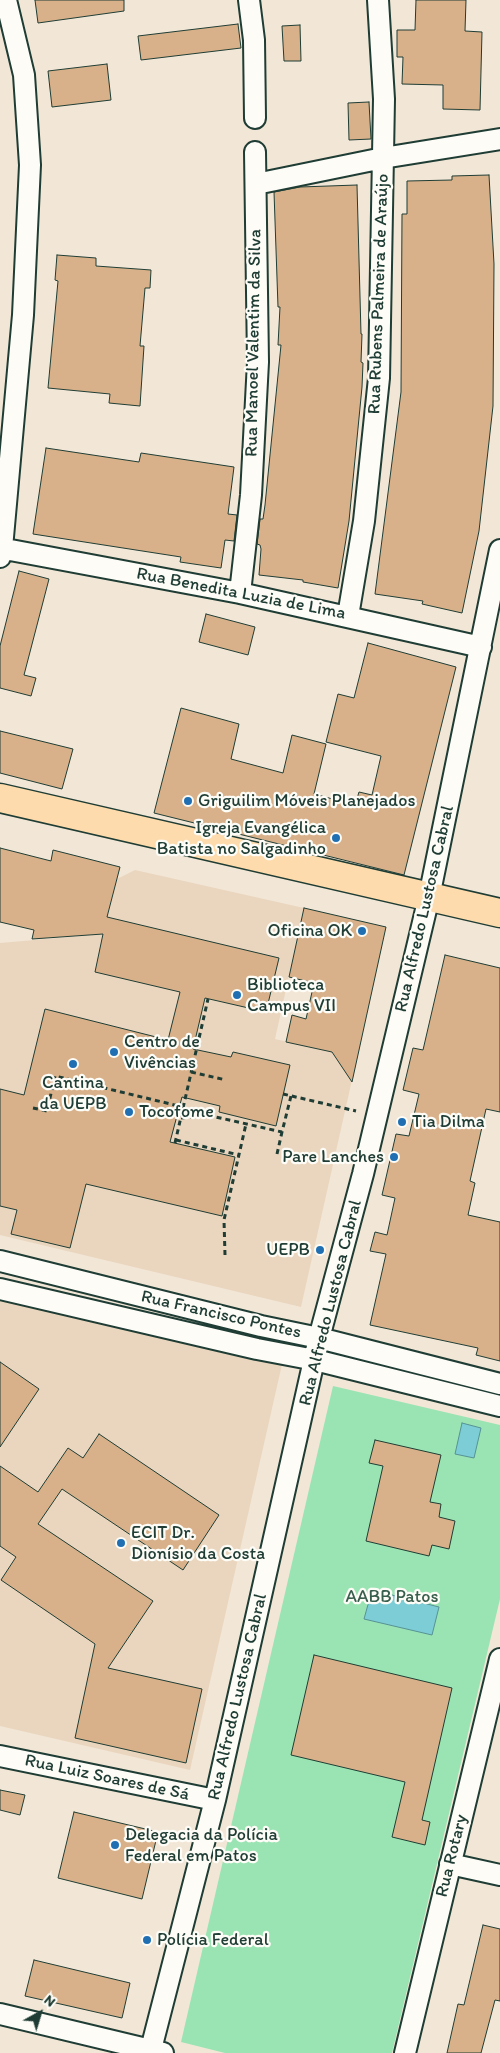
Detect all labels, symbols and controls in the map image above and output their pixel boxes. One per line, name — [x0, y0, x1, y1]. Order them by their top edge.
street label: Rua Rubens Palmeira de Araújo — [364, 173, 394, 415]
street label: Rua Manoel Valentim da Silva — [241, 229, 267, 457]
street label: Rua Benedita Luzia de Lima — [135, 563, 347, 625]
place label: Griguilim Móveis Planejados — [198, 790, 415, 812]
marker: Griguilim Móveis Planejados — [182, 795, 194, 807]
street label: Rua Alfredo Lustosa Cabral — [391, 804, 459, 1014]
place label: Igreja Evangélica Batista no Salgadinho — [157, 817, 326, 860]
marker: Igreja Evangélica Batista no Salgadinho — [330, 832, 342, 844]
place label: Oficina OK — [267, 920, 352, 942]
marker: Oficina OK — [356, 925, 368, 937]
place label: Biblioteca Campus VII — [247, 974, 336, 1016]
marker: Biblioteca Campus VII — [231, 989, 243, 1001]
place label: Centro de Vivências — [124, 1031, 200, 1074]
marker: Centro de Vivências — [108, 1046, 120, 1058]
marker: Cantina da UEPB — [67, 1058, 79, 1070]
place label: Cantina da UEPB — [39, 1072, 107, 1114]
place label: Tocofome — [139, 1101, 214, 1123]
marker: Tocofome — [123, 1106, 135, 1118]
place label: Tia Dilma — [412, 1111, 485, 1133]
marker: Tia Dilma — [396, 1116, 408, 1128]
place label: Pare Lanches — [282, 1146, 384, 1168]
marker: Pare Lanches — [388, 1151, 400, 1163]
street label: Rua Alfredo Lustosa Cabral — [295, 1198, 367, 1408]
place label: UEPB — [266, 1239, 310, 1261]
marker: UEPB — [314, 1244, 326, 1256]
street label: Rua Francisco Pontes — [139, 1286, 303, 1344]
place label: ECIT Dr. Dionísio da Costa — [131, 1522, 265, 1565]
marker: ECIT Dr. Dionísio da Costa — [115, 1537, 127, 1549]
park label: AABB Patos — [345, 1586, 439, 1608]
street label: Rua Alfredo Lustosa Cabral — [204, 1592, 272, 1802]
street label: Rua Luiz Soares de Sá — [23, 1750, 191, 1806]
street label: Rua Rotary — [431, 1812, 473, 1900]
place label: Delegacia da Polícia Federal em Patos — [125, 1824, 278, 1866]
marker: Delegacia da Polícia Federal em Patos — [109, 1839, 121, 1851]
place label: Polícia Federal — [157, 1929, 269, 1951]
marker: Polícia Federal — [141, 1934, 153, 1946]
north arrow — [15, 1988, 65, 2038]
text: N — [41, 1991, 59, 2011]

